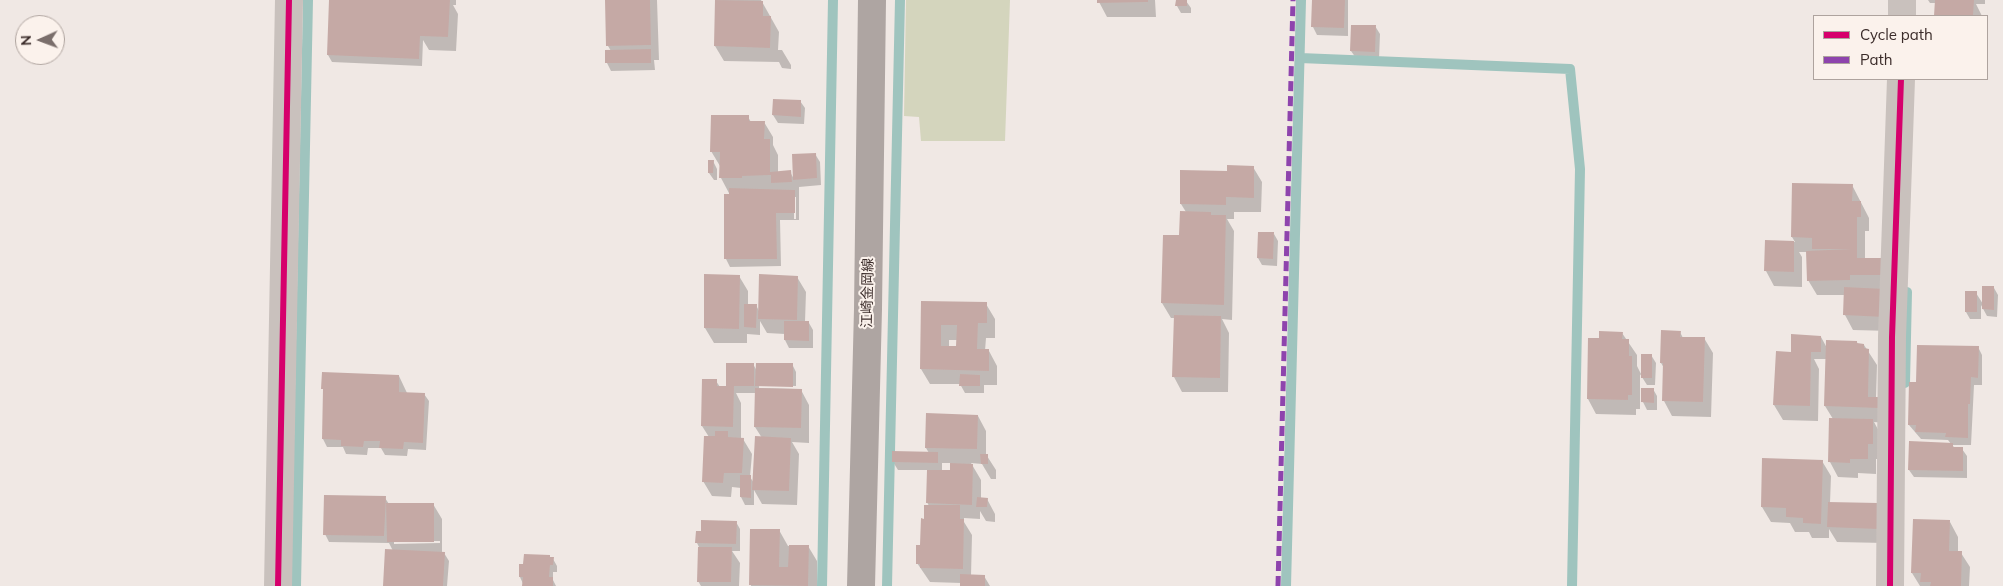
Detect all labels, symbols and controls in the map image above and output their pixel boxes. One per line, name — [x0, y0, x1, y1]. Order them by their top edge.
north arrow — [15, 15, 65, 65]
legend — [1813, 15, 1988, 80]
text: Cycle path — [1860, 25, 1933, 44]
text: N — [17, 35, 35, 46]
text: Path — [1860, 50, 1892, 69]
street label: 江崎金岡線 — [859, 258, 877, 328]

